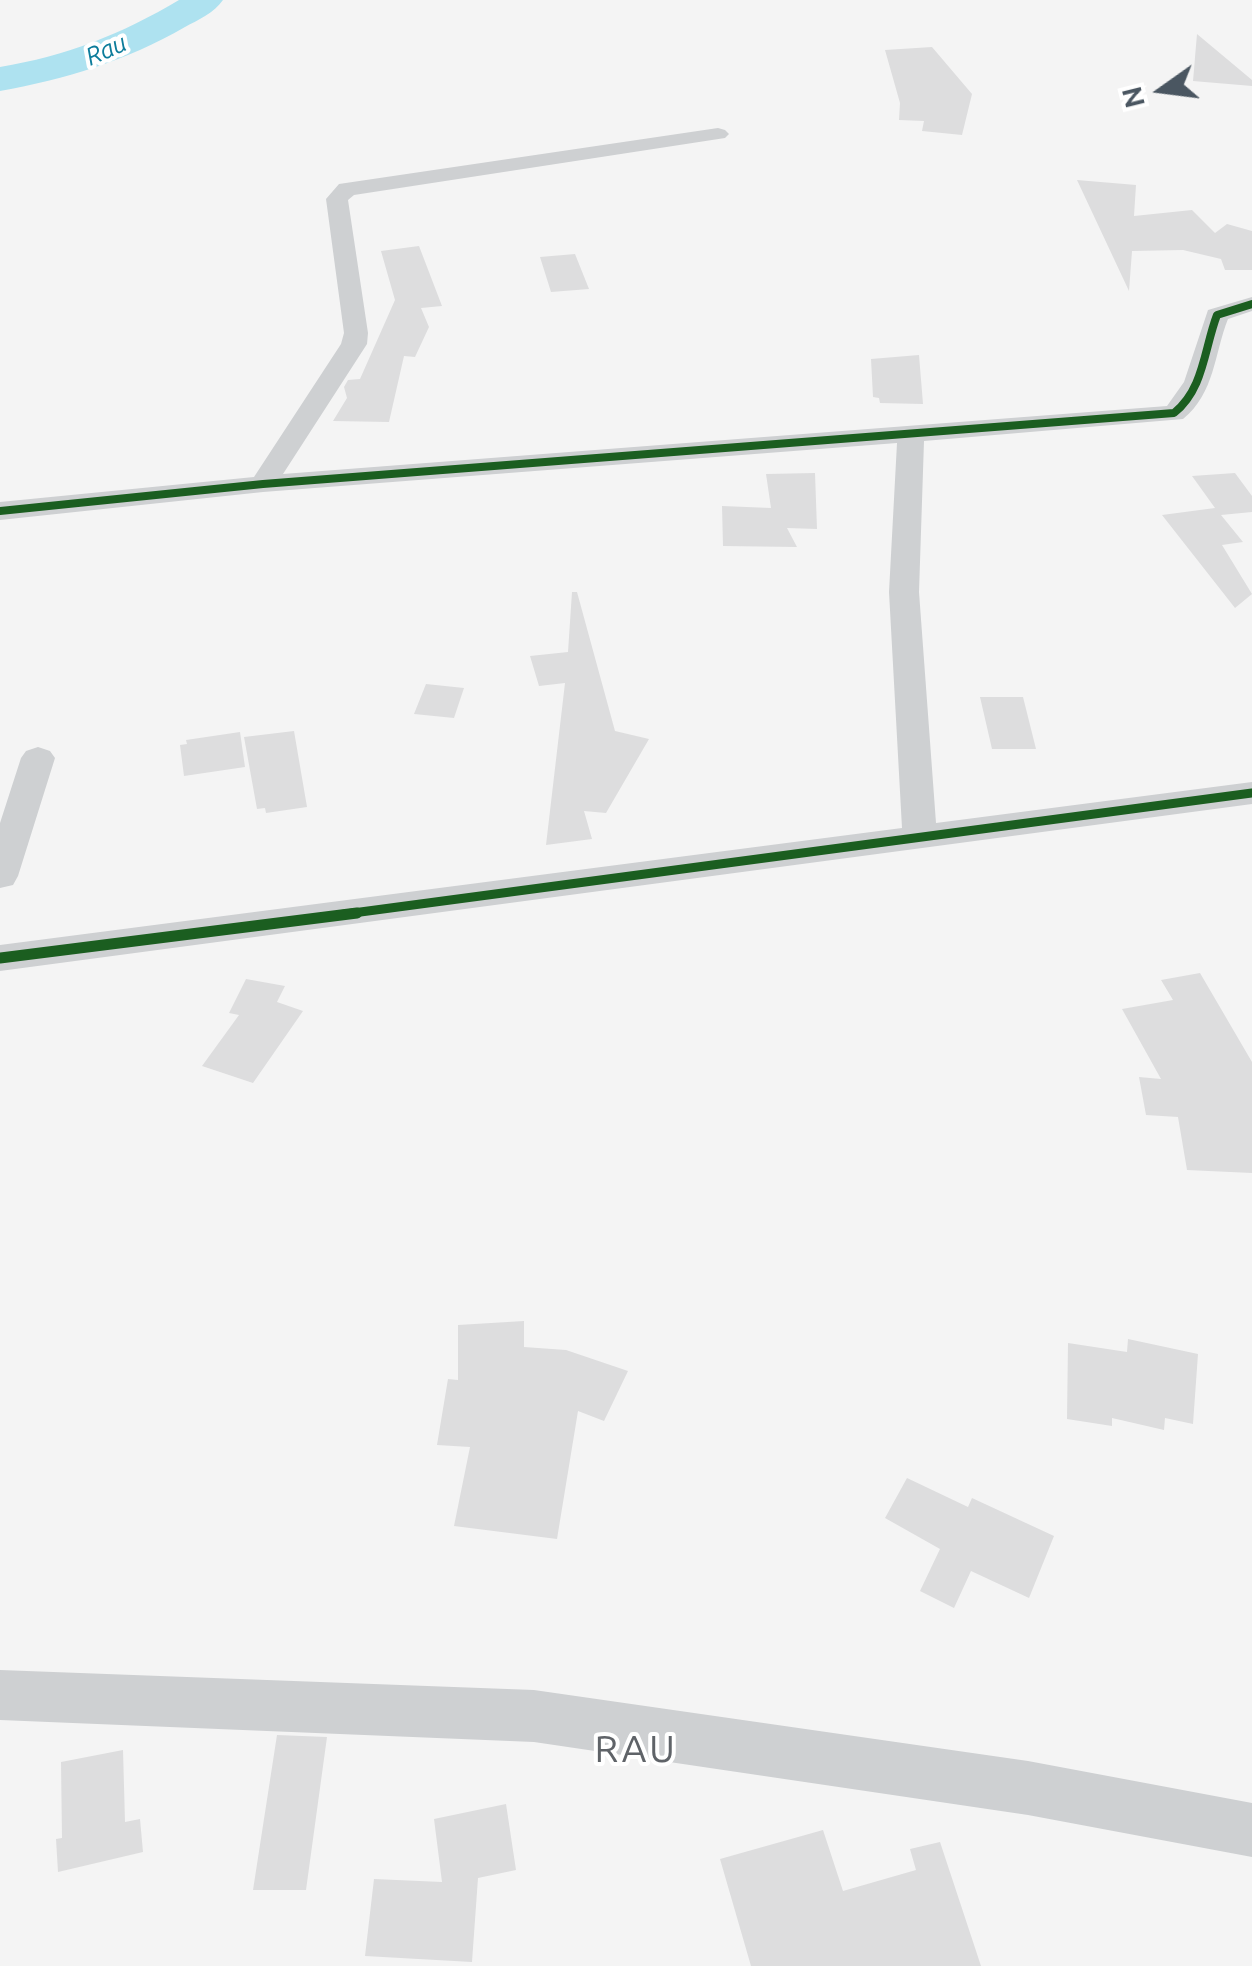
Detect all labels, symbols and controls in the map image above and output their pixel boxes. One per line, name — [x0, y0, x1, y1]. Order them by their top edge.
water label: Rau — [81, 28, 131, 72]
north arrow — [1112, 40, 1212, 140]
text: N — [1115, 84, 1150, 111]
district label: RAU — [595, 1726, 677, 1772]

